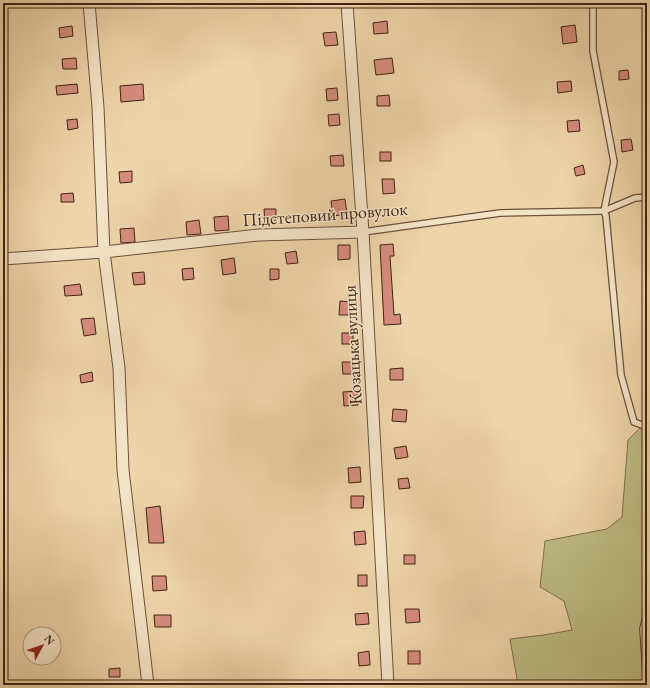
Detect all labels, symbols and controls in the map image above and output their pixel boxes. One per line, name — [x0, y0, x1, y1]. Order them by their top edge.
street label: Підстеповий провулок — [242, 197, 409, 231]
street label: Козацька вулиця — [337, 285, 367, 405]
north arrow — [22, 626, 62, 666]
text: N — [41, 632, 58, 648]

